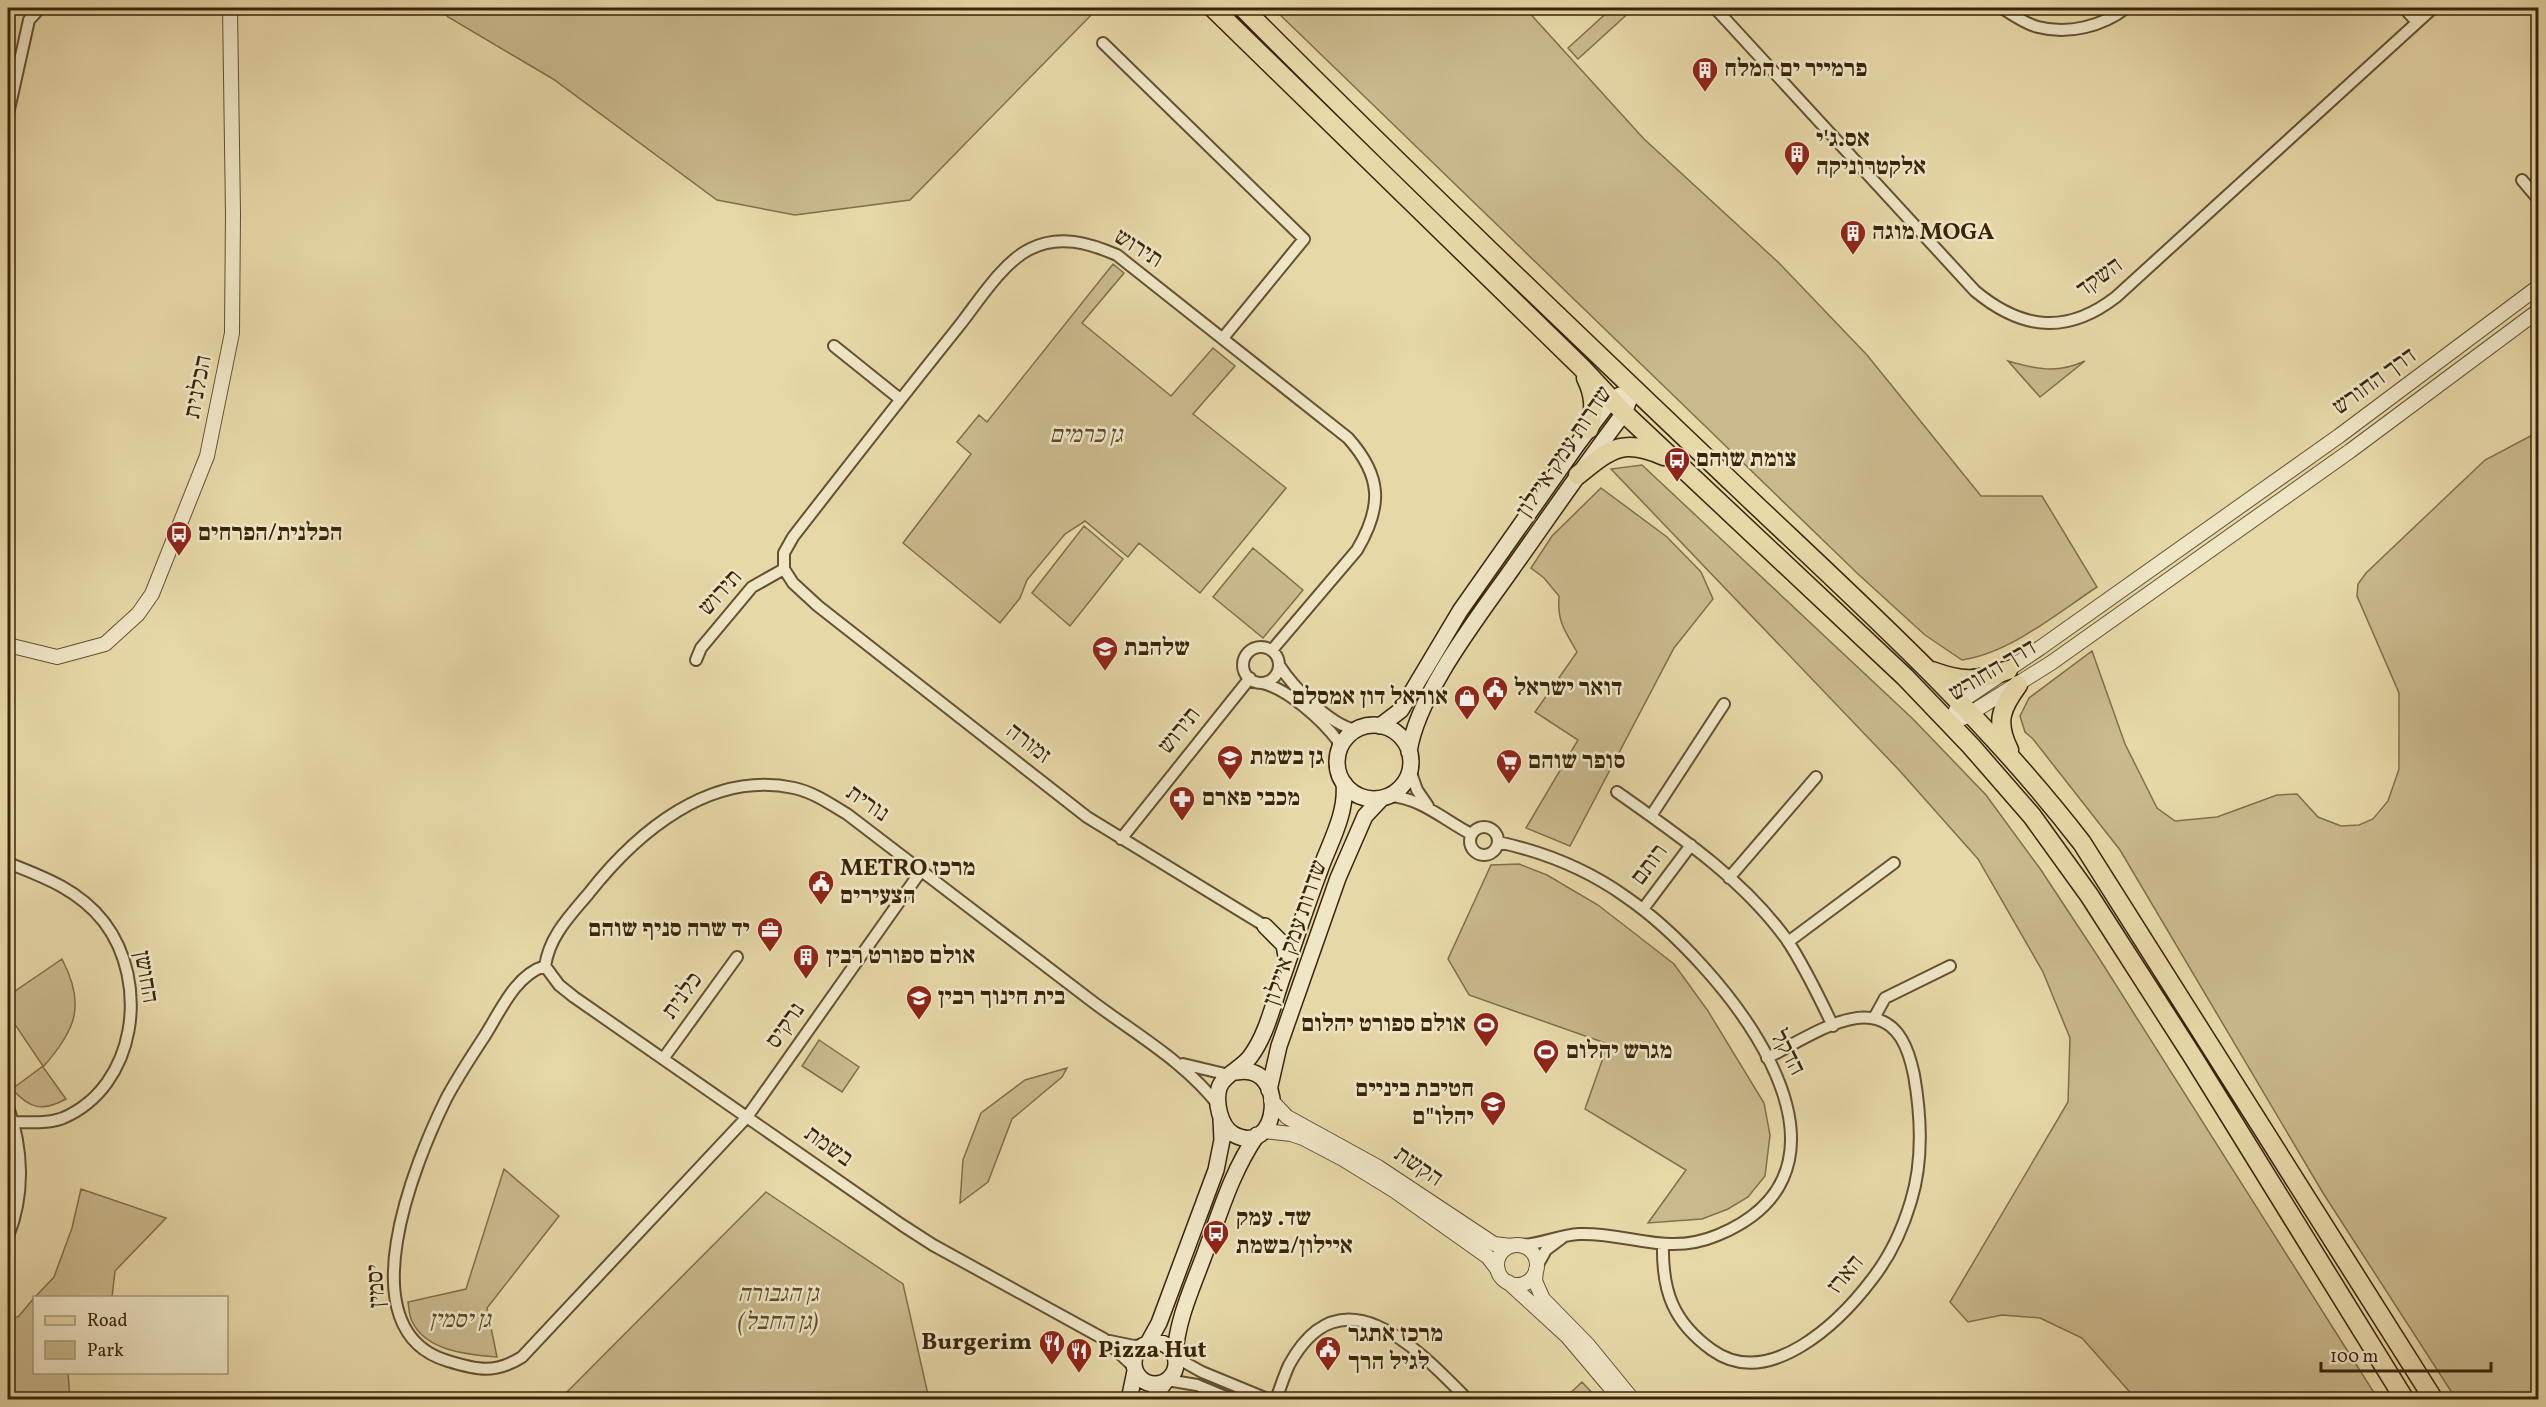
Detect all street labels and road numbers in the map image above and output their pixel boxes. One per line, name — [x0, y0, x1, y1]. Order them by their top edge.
street label: תירוש — [1107, 221, 1169, 277]
street label: השקד — [2070, 249, 2130, 307]
street label: דרך החורש — [2326, 340, 2424, 424]
street label: הכלנית — [176, 352, 222, 422]
street label: שדרות עמק איילון — [1508, 379, 1622, 525]
street label: תירוש — [691, 562, 751, 624]
street label: דרך החורש — [1943, 631, 2043, 711]
street label: תירוש — [1150, 700, 1210, 762]
street label: זמורה — [998, 715, 1058, 773]
street label: נורית — [838, 777, 896, 831]
street label: רותם — [1623, 837, 1677, 893]
street label: שדרות עמק איילון — [1255, 856, 1337, 1010]
street label: החושן — [124, 948, 166, 1006]
street label: כלנית — [654, 965, 712, 1027]
street label: נרקיס — [758, 996, 814, 1056]
street label: הדקל — [1761, 1024, 1813, 1082]
street label: בשמת — [797, 1118, 859, 1176]
street label: הקשת — [1387, 1138, 1449, 1196]
street label: הארז — [1819, 1248, 1873, 1302]
street label: יסמין — [359, 1263, 395, 1309]

